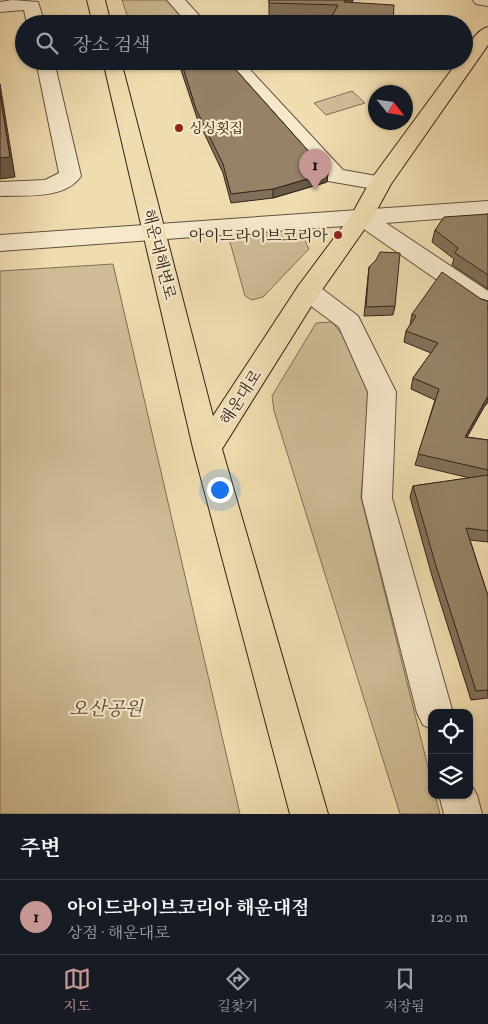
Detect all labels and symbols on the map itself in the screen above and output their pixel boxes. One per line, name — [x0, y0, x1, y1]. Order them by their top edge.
north arrow — [368, 85, 413, 130]
place label: 싱싱횟집 — [189, 120, 243, 137]
marker: 싱싱횟집 — [173, 122, 185, 134]
pin: 1 — [299, 149, 331, 190]
street label: 해운대해변로 — [138, 207, 180, 302]
place label: 아이드라이브코리아 — [189, 226, 329, 246]
marker: 아이드라이브코리아 — [332, 229, 344, 241]
street label: 해운대로 — [216, 366, 266, 429]
your location — [207, 477, 233, 503]
park label: 오산공원 — [69, 697, 144, 721]

